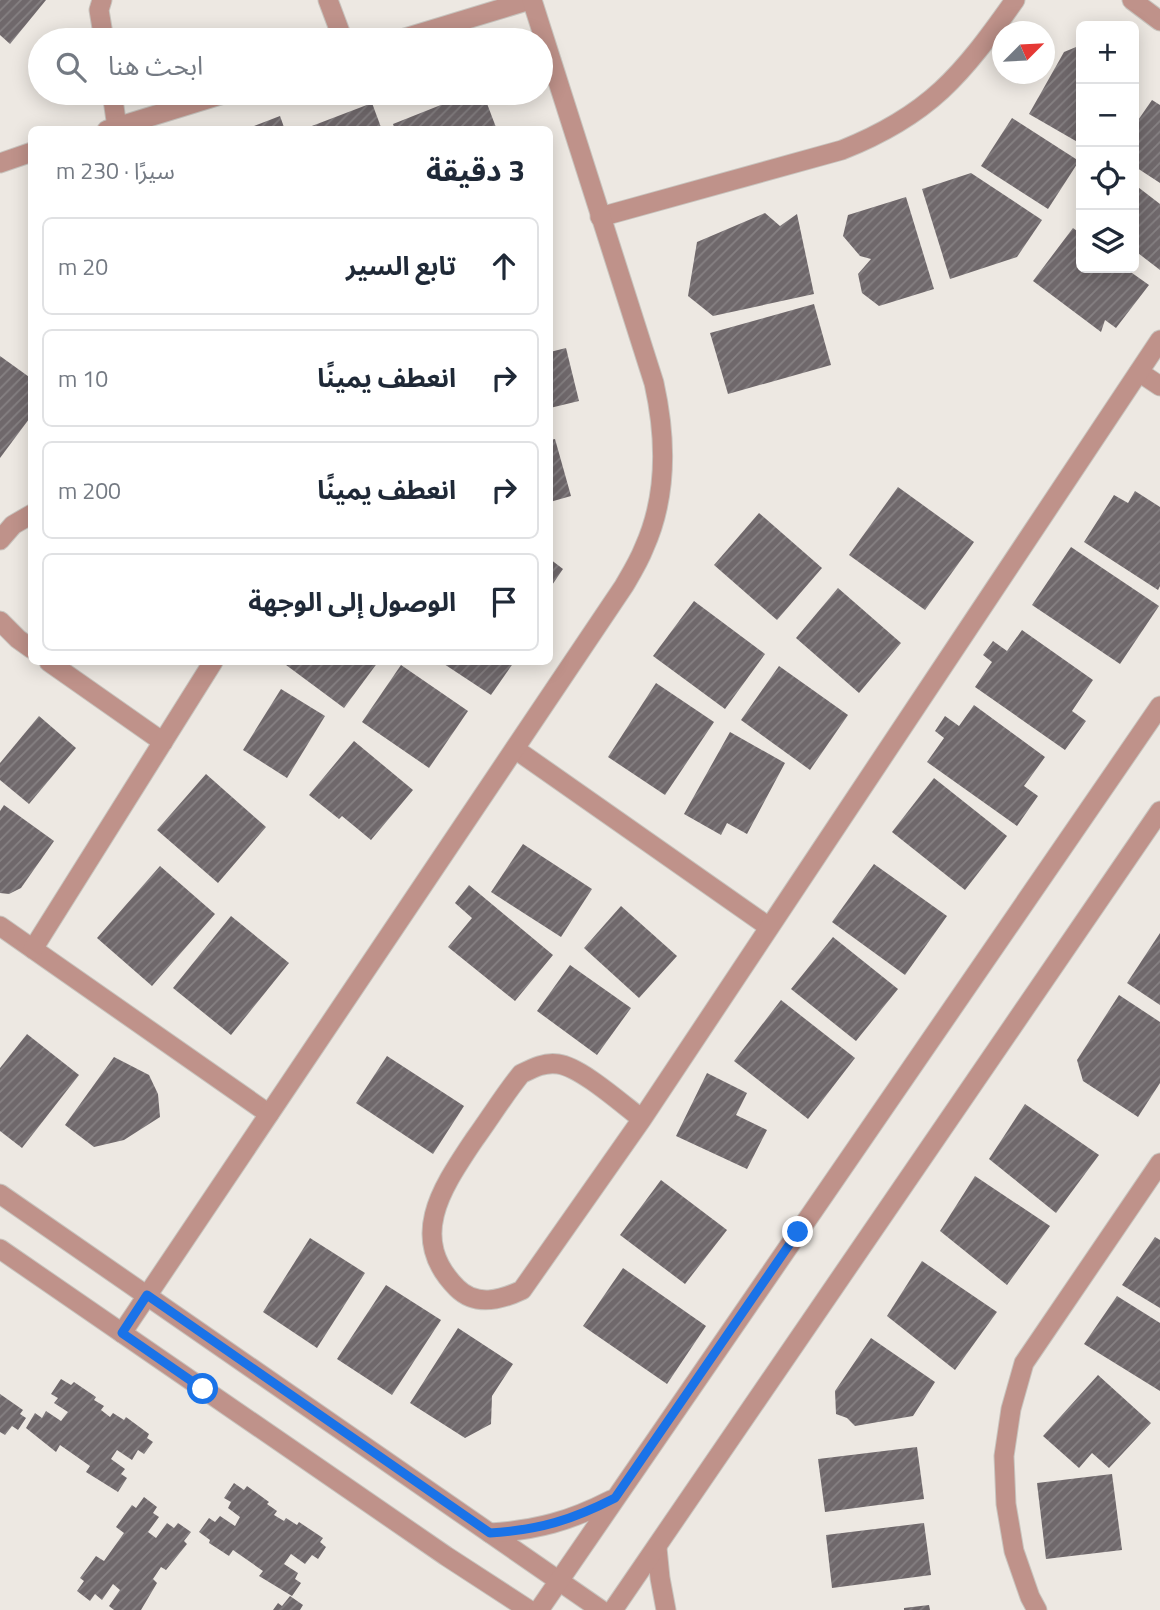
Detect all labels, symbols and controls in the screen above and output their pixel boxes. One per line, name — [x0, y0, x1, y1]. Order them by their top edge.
north arrow — [992, 21, 1055, 84]
map controls — [1076, 21, 1139, 273]
button: + — [1076, 21, 1139, 84]
search box — [28, 28, 553, 105]
text: ابحث هنا — [108, 46, 203, 85]
icon: search — [52, 48, 90, 86]
button: − — [1076, 84, 1139, 147]
text: 3 دقيقة — [426, 147, 525, 193]
button: locate — [1076, 147, 1139, 210]
text: سيرًا · 230 m — [56, 153, 175, 188]
button: layers — [1076, 210, 1139, 273]
text: تابع السير — [346, 246, 456, 285]
icon: ahead — [485, 247, 523, 285]
text: 20 m — [58, 249, 108, 284]
text: انعطف يمينًا — [317, 358, 456, 397]
icon: right — [485, 359, 523, 397]
text: 10 m — [58, 361, 108, 396]
text: انعطف يمينًا — [317, 470, 456, 509]
icon: right — [485, 471, 523, 509]
text: 200 m — [58, 473, 121, 508]
text: الوصول إلى الوجهة — [248, 582, 456, 621]
icon: arrive — [485, 583, 523, 621]
route end — [782, 1216, 813, 1247]
route start — [187, 1373, 218, 1404]

